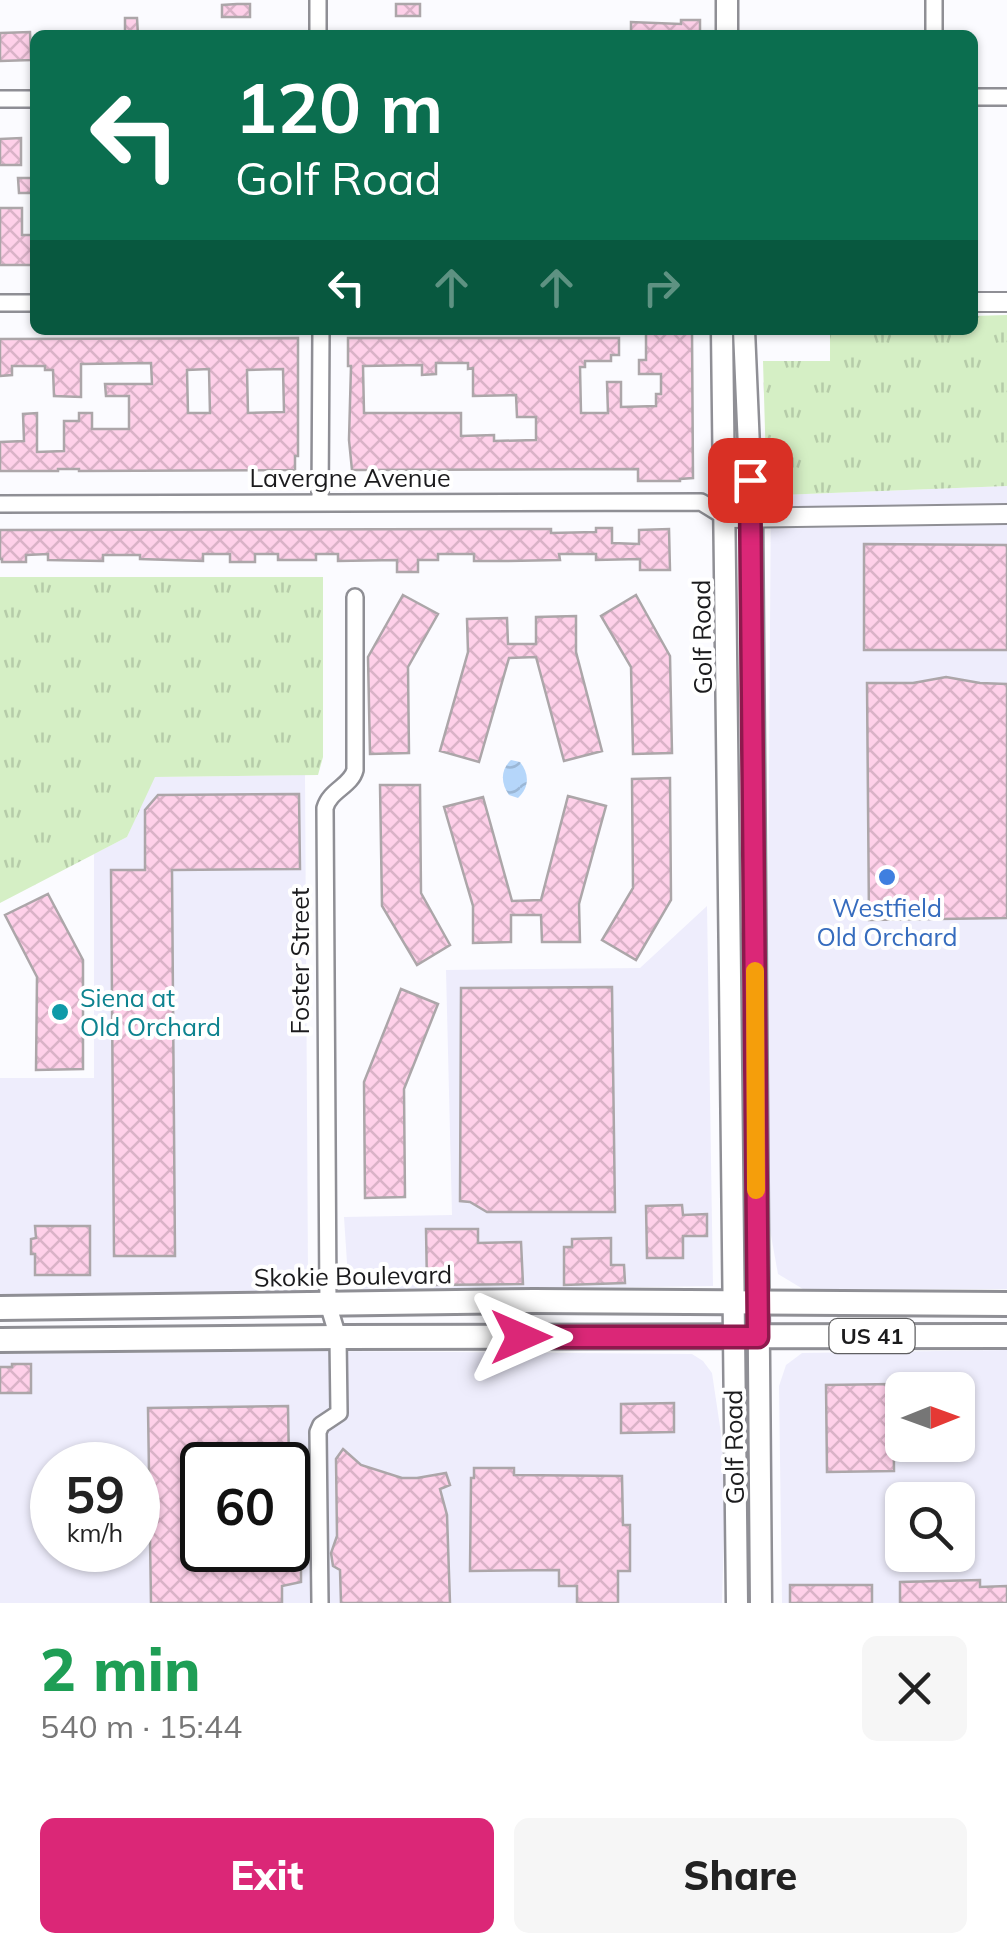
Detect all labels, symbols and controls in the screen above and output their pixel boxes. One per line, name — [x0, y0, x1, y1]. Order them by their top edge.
text: 120 m — [235, 63, 443, 151]
icon: left — [70, 70, 200, 200]
text: Golf Road — [235, 150, 442, 206]
icon: left — [319, 260, 374, 315]
icon: ahead — [424, 260, 479, 315]
icon: ahead — [529, 260, 584, 315]
icon: right — [634, 260, 689, 315]
pin — [708, 438, 793, 523]
icon: arrive — [723, 453, 778, 508]
street label: Lavergne Avenue — [249, 462, 451, 493]
street label: Golf Road — [685, 579, 718, 695]
marker: Westfield Old Orchard — [876, 866, 898, 888]
street label: Foster Street — [284, 887, 315, 1035]
place label: Westfield Old Orchard — [817, 892, 957, 952]
place label: Siena at Old Orchard — [80, 982, 221, 1042]
marker: Siena at Old Orchard — [49, 1001, 71, 1023]
street label: Skokie Boulevard — [254, 1258, 452, 1293]
position arrow — [469, 1285, 573, 1389]
road number: US 41 — [830, 1319, 914, 1353]
north arrow — [885, 1372, 975, 1462]
map controls — [885, 1372, 975, 1572]
street label: Golf Road — [717, 1389, 750, 1505]
speed limit sign: 60 — [180, 1442, 310, 1572]
text: 59 — [65, 1463, 125, 1526]
button: search — [885, 1482, 975, 1572]
text: km/h — [67, 1517, 123, 1548]
text: 2 min — [40, 1631, 201, 1706]
button: close — [862, 1636, 967, 1741]
text: 540 m · 15:44 — [40, 1706, 242, 1746]
button: Exit — [40, 1818, 494, 1933]
button: Share — [514, 1818, 967, 1933]

